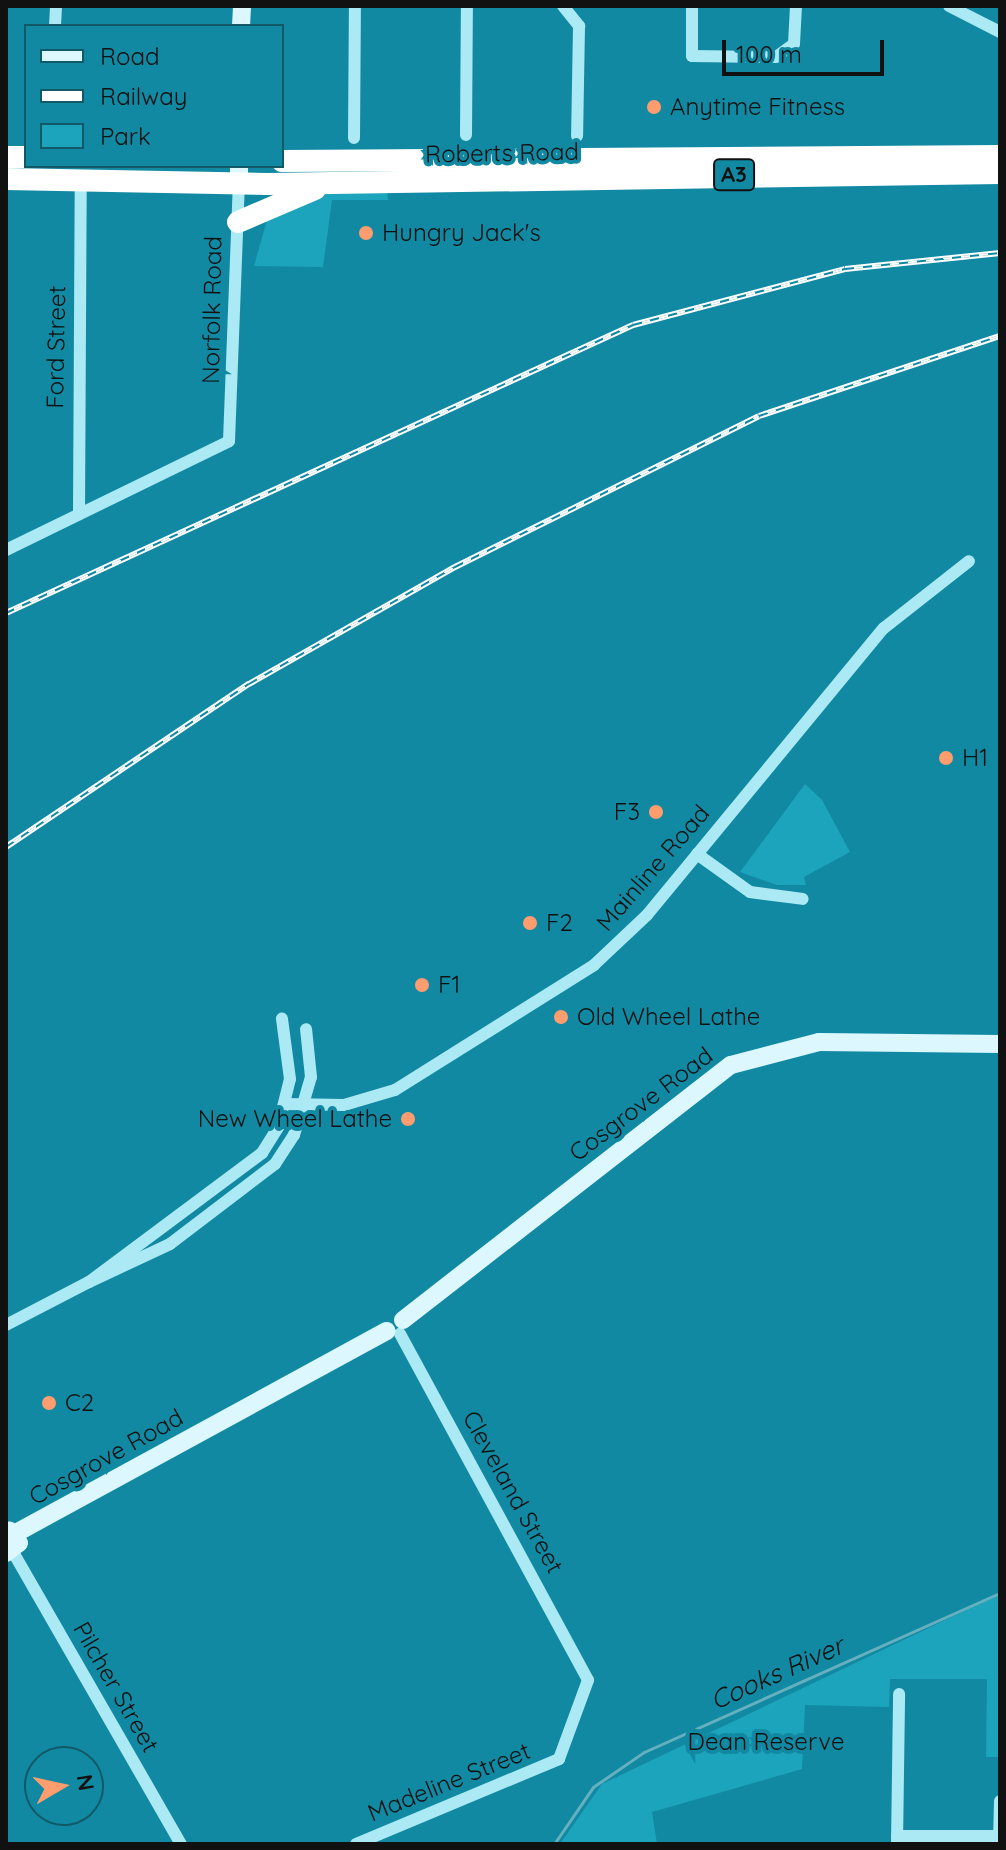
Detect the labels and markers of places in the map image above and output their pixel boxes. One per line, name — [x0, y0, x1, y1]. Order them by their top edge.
place label: Anytime Fitness — [670, 93, 845, 121]
marker: Anytime Fitness — [645, 98, 663, 116]
place label: Hungry Jack's — [382, 219, 541, 247]
marker: Hungry Jack's — [357, 224, 375, 242]
place label: H1 — [962, 744, 988, 772]
marker: H1 — [937, 749, 955, 767]
place label: F3 — [614, 798, 640, 826]
marker: F3 — [647, 803, 665, 821]
place label: F2 — [546, 909, 573, 937]
marker: F2 — [521, 914, 539, 932]
place label: F1 — [438, 971, 460, 999]
marker: F1 — [413, 976, 431, 994]
place label: Old Wheel Lathe — [577, 1003, 760, 1031]
marker: Old Wheel Lathe — [552, 1008, 570, 1026]
place label: New Wheel Lathe — [198, 1105, 392, 1133]
marker: New Wheel Lathe — [399, 1110, 417, 1128]
place label: C2 — [65, 1389, 94, 1417]
marker: C2 — [40, 1394, 58, 1412]

